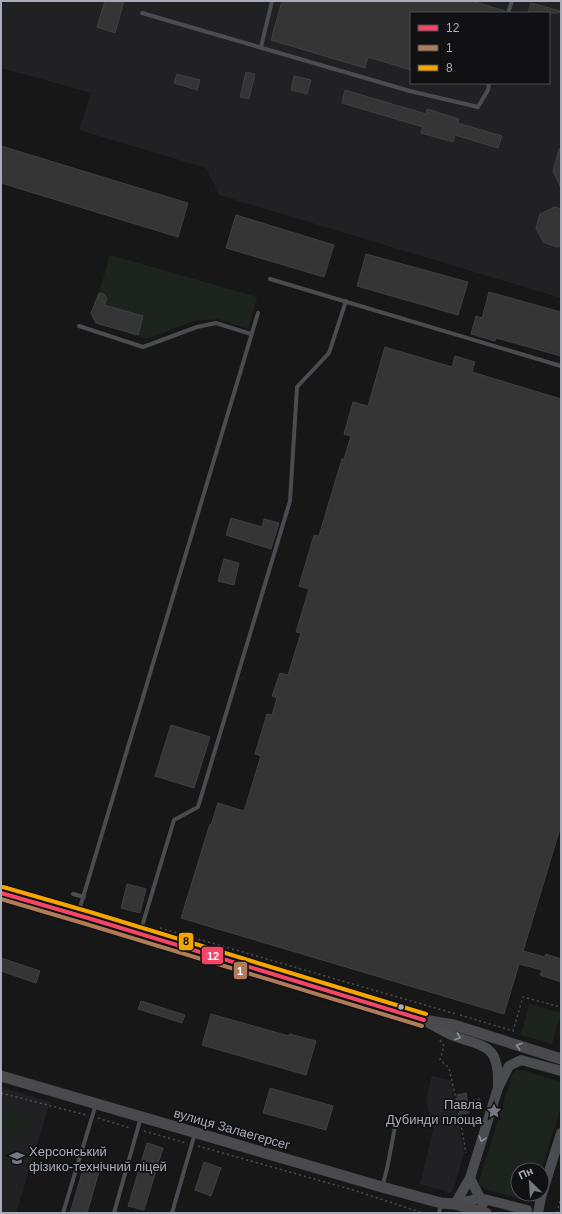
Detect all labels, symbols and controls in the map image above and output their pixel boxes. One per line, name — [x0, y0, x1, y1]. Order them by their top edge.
legend — [410, 12, 550, 84]
text: 12 — [446, 21, 460, 35]
text: 1 — [446, 41, 453, 55]
text: 8 — [446, 61, 453, 75]
line badge: 8 — [178, 932, 194, 951]
text: 8 — [183, 935, 189, 947]
line badge: 12 — [201, 946, 224, 965]
text: 12 — [207, 950, 219, 962]
line badge: 1 — [233, 961, 248, 980]
text: 1 — [237, 965, 243, 977]
unlabelled marker — [396, 1002, 406, 1012]
one-way arrow — [455, 1033, 462, 1041]
one-way arrow — [515, 1042, 522, 1051]
place label: Павла Дубинди площа — [386, 1097, 483, 1127]
place icon: Павла Дубинди площа — [485, 1102, 503, 1120]
street label: вулиця Залаегерсег — [172, 1105, 292, 1153]
one-way arrow — [478, 1135, 487, 1142]
place label: Херсонський фізико-технічний ліцей — [29, 1144, 167, 1174]
school or university icon: Херсонський фізико-технічний ліцей — [8, 1149, 26, 1167]
north arrow — [510, 1162, 550, 1202]
text: Пн — [517, 1164, 535, 1181]

